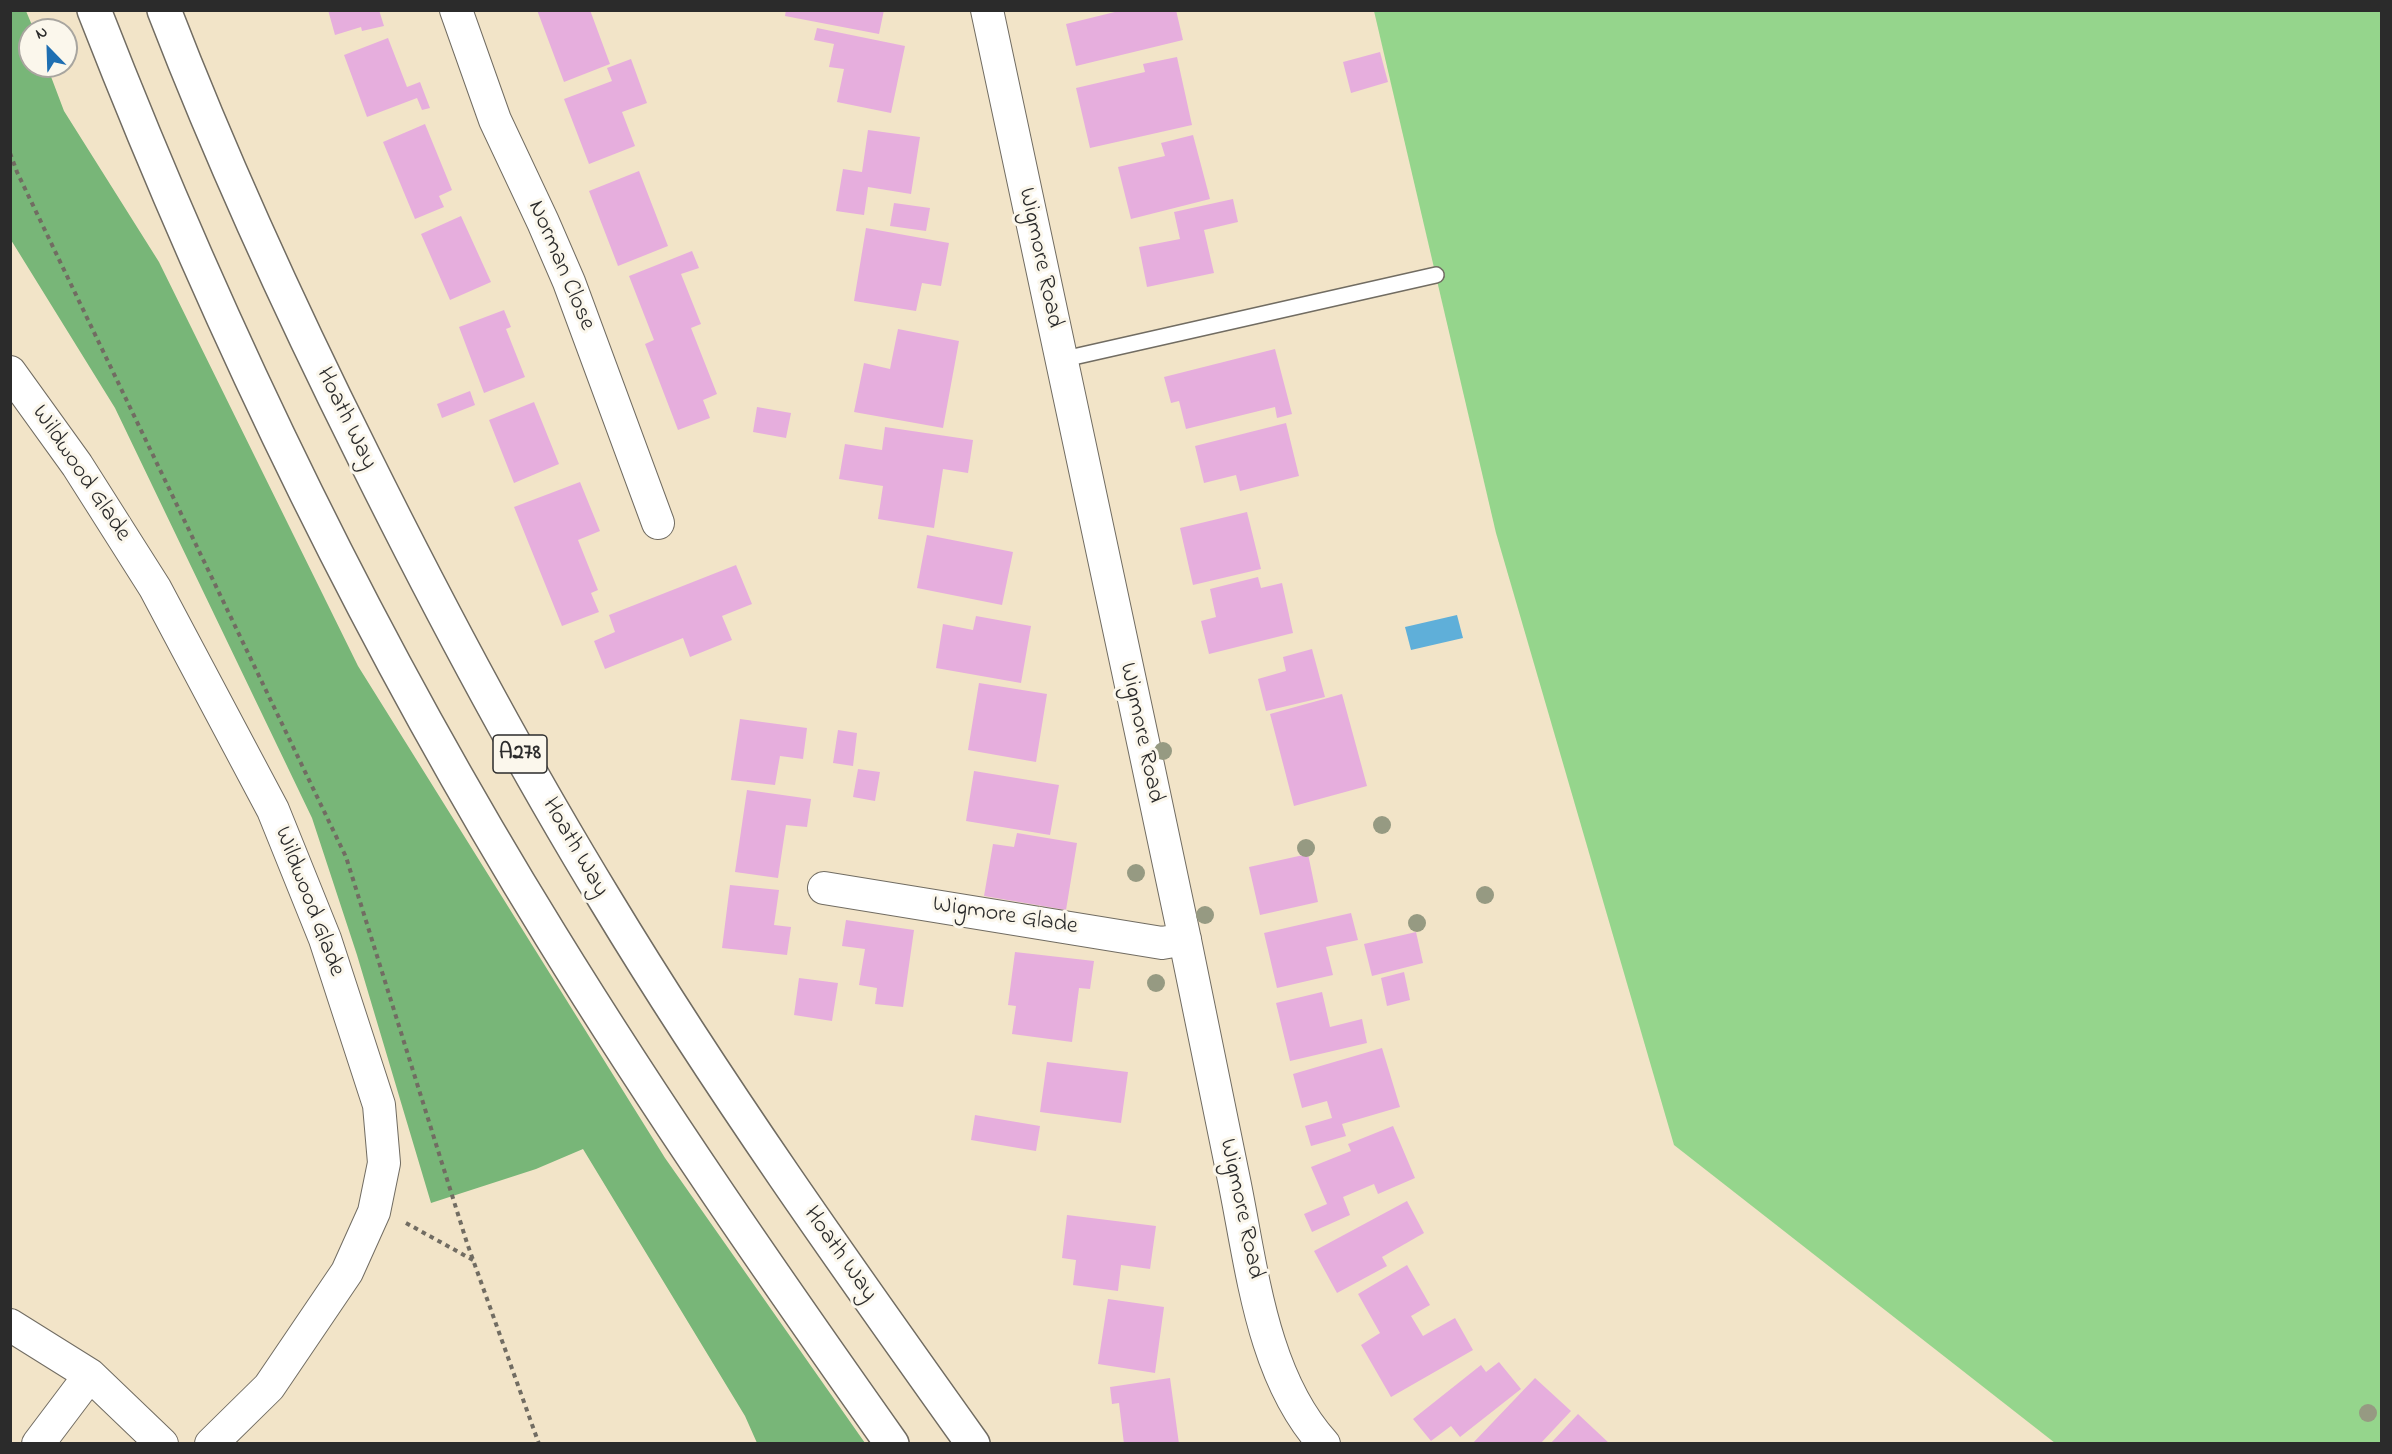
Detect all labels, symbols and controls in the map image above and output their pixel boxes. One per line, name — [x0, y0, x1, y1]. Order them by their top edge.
north arrow — [18, 18, 78, 78]
text: N — [32, 20, 51, 46]
street label: Wigmore Road — [1010, 185, 1068, 331]
street label: Norman Close — [520, 197, 600, 335]
street label: Hoath Way — [308, 363, 382, 475]
street label: Wildwood Glade — [24, 401, 136, 547]
street label: Wigmore Road — [1111, 660, 1169, 806]
road number: A278 — [493, 735, 547, 773]
street label: Hoath Way — [534, 793, 614, 903]
street label: Wildwood Glade — [266, 823, 350, 981]
street label: Wigmore Glade — [930, 891, 1080, 943]
street label: Wigmore Road — [1211, 1136, 1269, 1282]
street label: Hoath Way — [796, 1202, 882, 1308]

